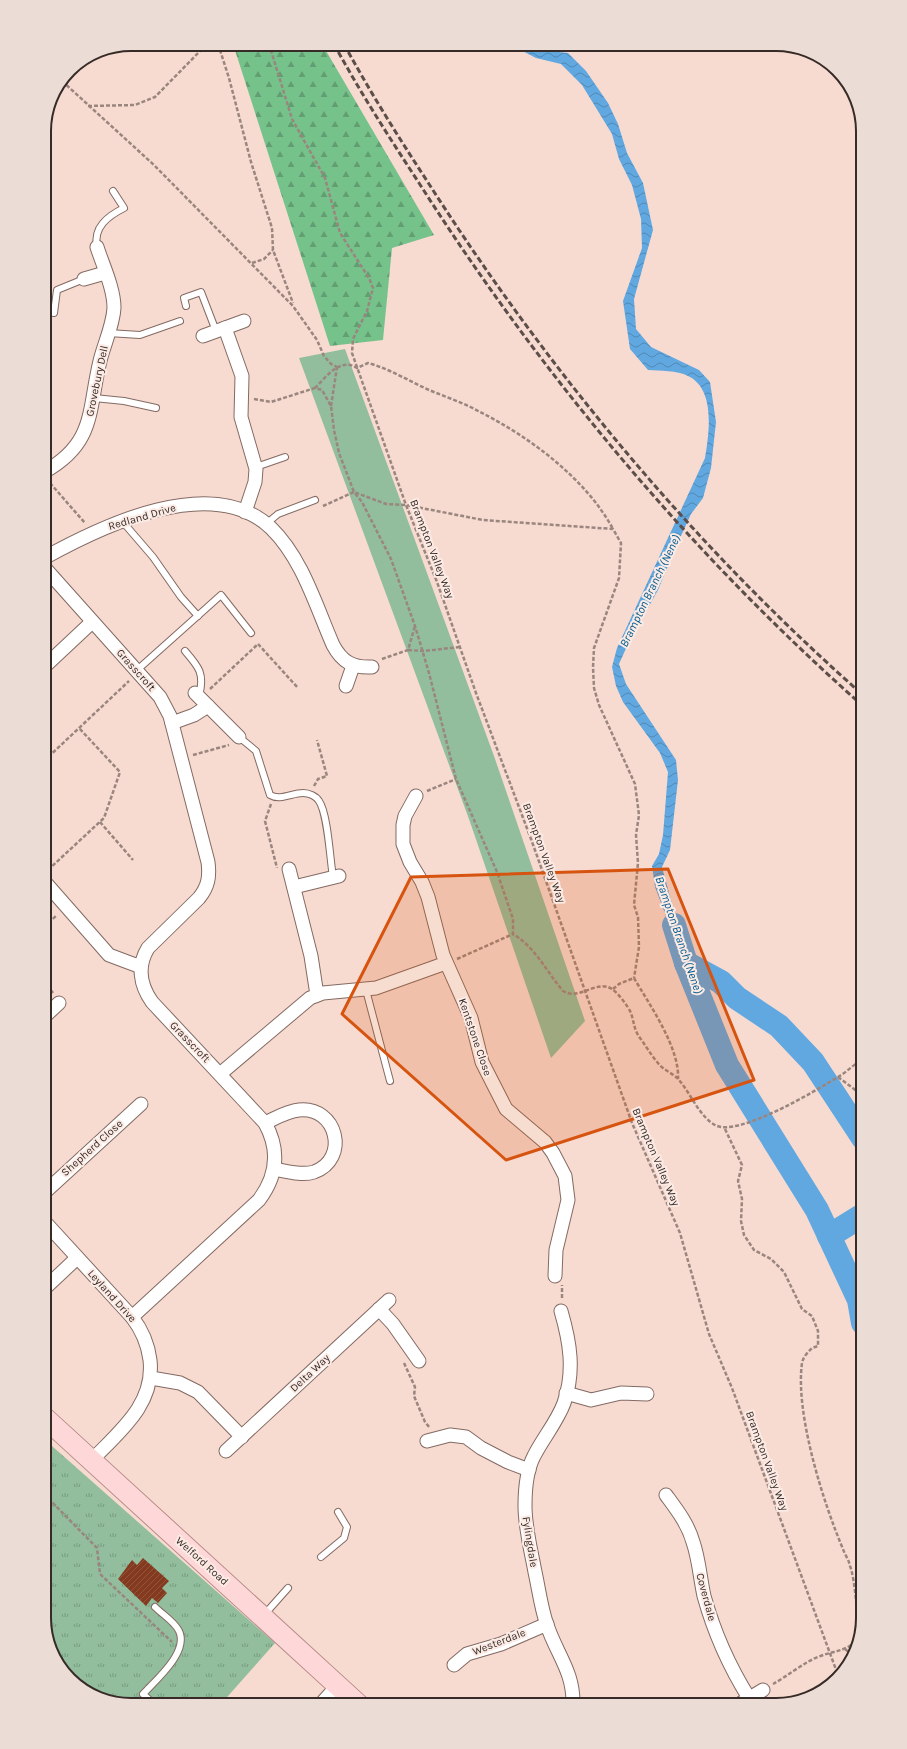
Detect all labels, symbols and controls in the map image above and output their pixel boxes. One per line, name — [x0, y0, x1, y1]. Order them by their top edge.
street label: Grovebury Dell — [83, 344, 111, 418]
street label: Brampton Valley Way — [407, 498, 457, 600]
street label: Redland Drive — [107, 501, 178, 533]
water label: Brampton Branch (Nene) — [617, 532, 683, 649]
street label: Grasscroft — [114, 646, 158, 694]
street label: Brampton Valley Way — [520, 801, 568, 905]
water label: Brampton Branch (Nene) — [652, 874, 706, 996]
street label: Kentstone Close — [456, 996, 494, 1078]
street label: Grasscroft — [167, 1019, 213, 1065]
street label: Brampton Valley Way — [629, 1106, 683, 1208]
street label: Shepherd Close — [59, 1117, 126, 1179]
street label: Leyland Drive — [85, 1267, 139, 1325]
street label: Delta Way — [287, 1351, 333, 1395]
street label: Brampton Valley Way — [743, 1409, 791, 1513]
street label: Fylingdale — [520, 1516, 540, 1569]
street label: Welford Road — [173, 1534, 231, 1588]
street label: Coverdale — [693, 1572, 719, 1623]
street label: Westerdale — [471, 1626, 528, 1658]

